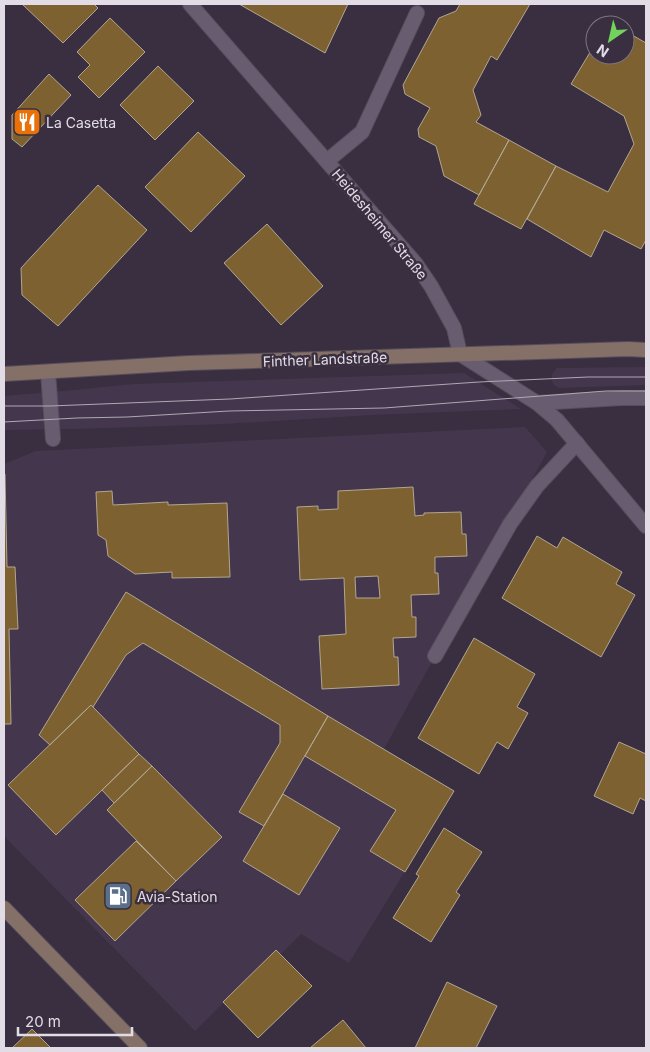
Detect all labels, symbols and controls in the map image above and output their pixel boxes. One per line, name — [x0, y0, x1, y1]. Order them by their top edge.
north arrow — [585, 15, 635, 65]
text: N — [593, 41, 612, 61]
restaurant icon: La Casetta — [12, 107, 42, 137]
place label: La Casetta — [46, 114, 116, 131]
street label: Heidesheimer Straße — [329, 165, 431, 283]
street label: Finther Landstraße — [262, 348, 388, 370]
fuel station icon: Avia-Station — [103, 881, 133, 911]
place label: Avia-Station — [137, 888, 217, 905]
scale bar — [18, 1004, 131, 1036]
text: 20 m — [25, 1012, 61, 1031]

